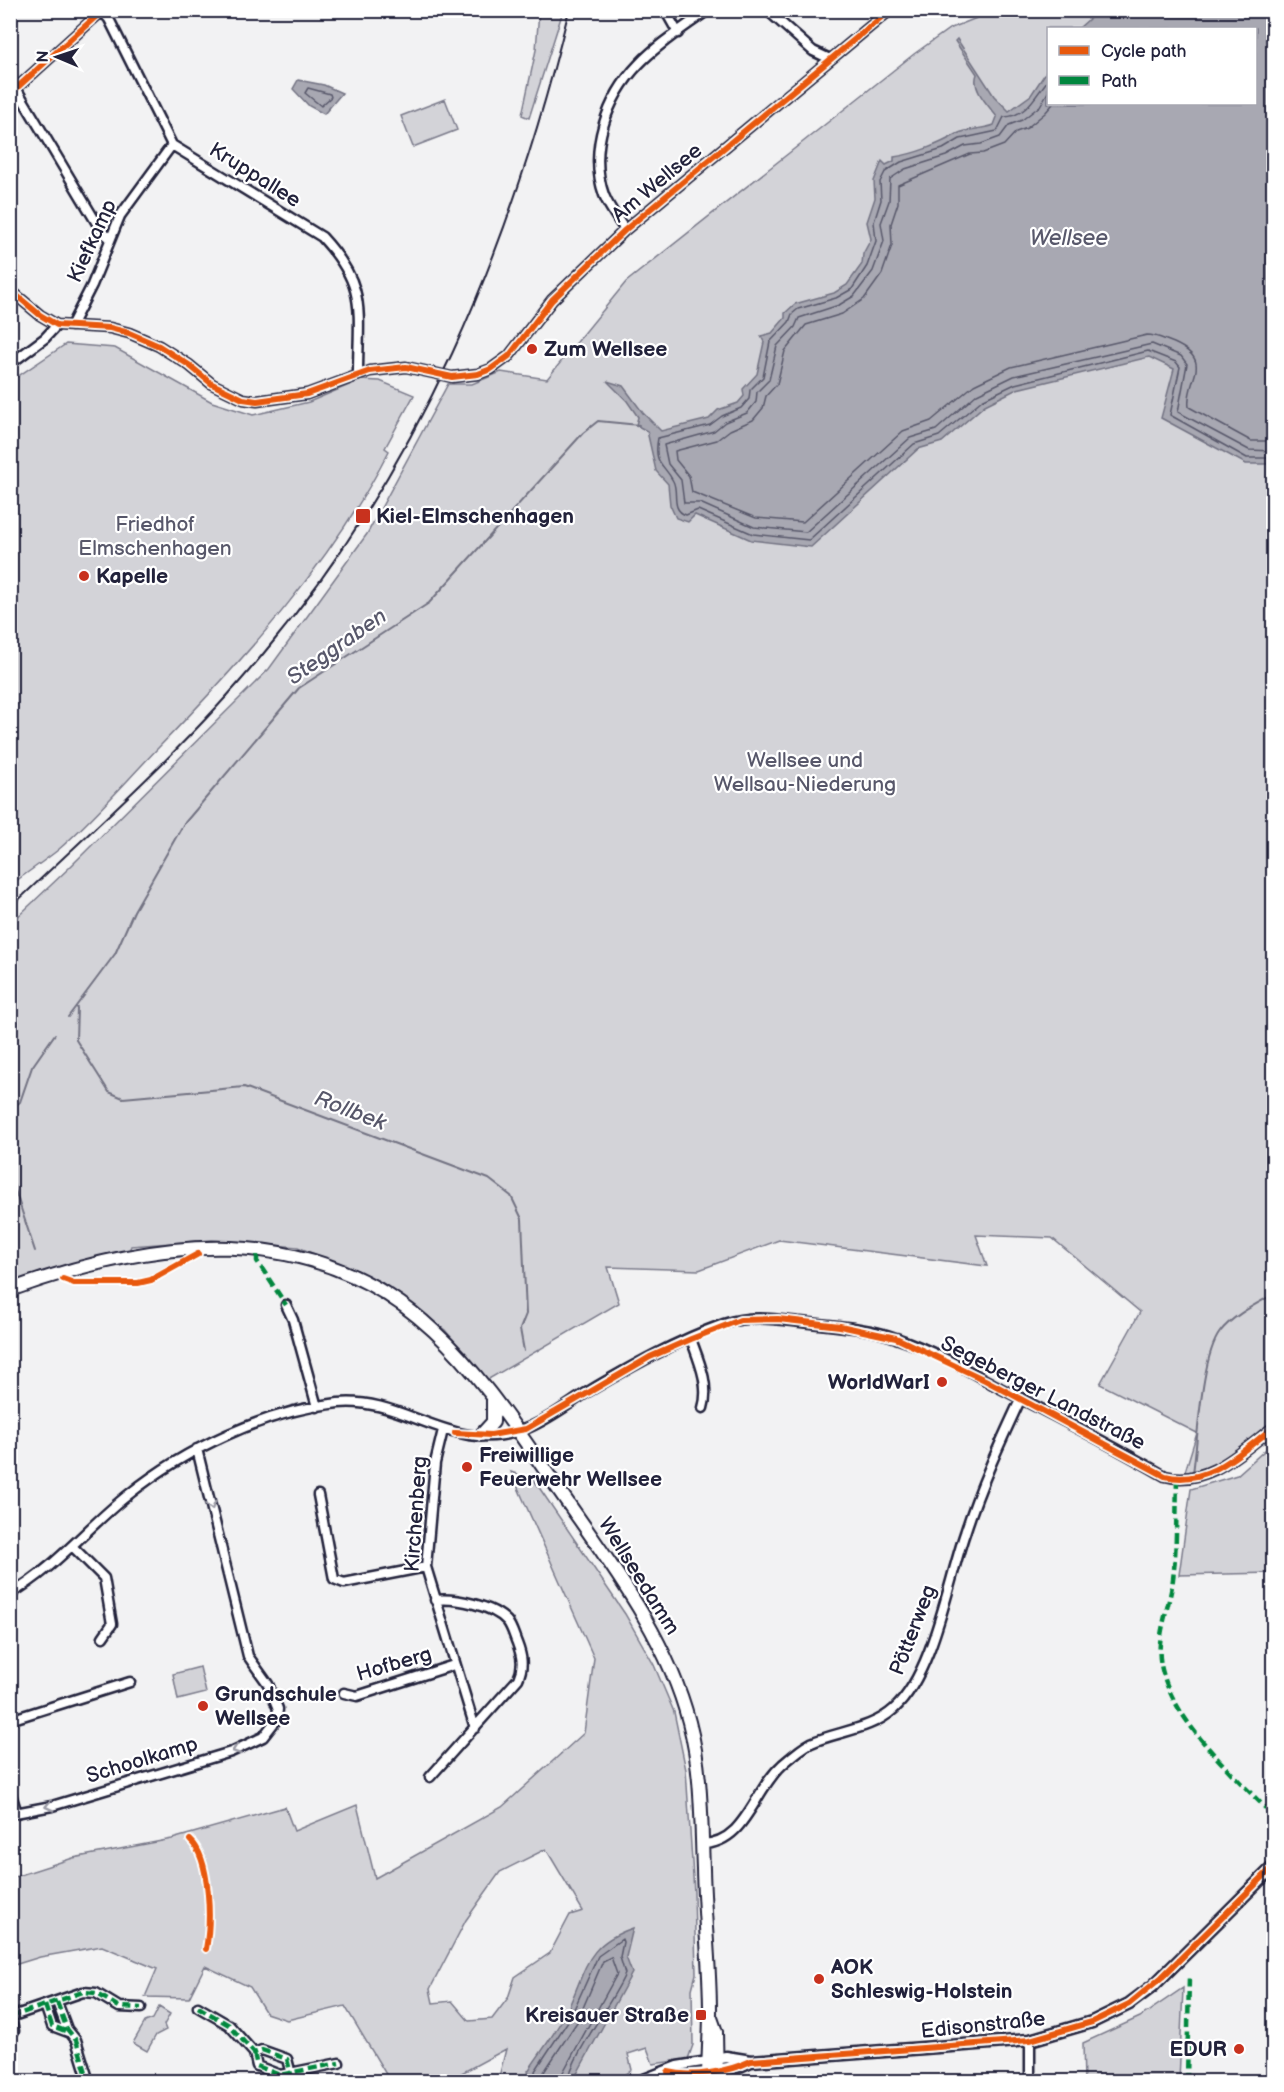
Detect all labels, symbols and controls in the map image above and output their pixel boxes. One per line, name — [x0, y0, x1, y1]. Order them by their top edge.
north arrow — [27, 27, 87, 87]
legend — [1047, 27, 1257, 105]
text: Cycle path — [1101, 41, 1187, 62]
text: N — [34, 50, 53, 63]
text: Path — [1101, 71, 1137, 92]
street label: Kruppallee — [205, 137, 305, 213]
street label: Am Wellsee — [607, 138, 707, 228]
street label: Kiefkamp — [62, 195, 122, 287]
water label: Wellsee — [1030, 225, 1108, 252]
place label: Zum Wellsee — [544, 337, 667, 362]
marker: Zum Wellsee — [525, 342, 539, 356]
place label: Kiel-Elmschenhagen — [376, 504, 574, 529]
marker: Kiel-Elmschenhagen — [354, 507, 372, 525]
park label: Friedhof Elmschenhagen — [78, 512, 232, 561]
place label: Kapelle — [96, 564, 168, 589]
marker: Kapelle — [77, 569, 91, 583]
water label: Steggraben — [282, 603, 392, 691]
park label: Wellsee und Wellsau-Niederung — [714, 748, 896, 797]
water label: Rollbek — [310, 1085, 391, 1137]
street label: Segeberger Landstraße — [936, 1330, 1150, 1456]
place label: WorldWarI — [828, 1370, 930, 1395]
marker: WorldWarI — [935, 1375, 949, 1389]
place label: Freiwillige Feuerwehr Wellsee — [479, 1443, 662, 1492]
street label: Kirchenberg — [399, 1455, 433, 1573]
marker: Freiwillige Feuerwehr Wellsee — [460, 1460, 474, 1474]
one-way arrow — [204, 1500, 217, 1510]
street label: Wellseedamm — [593, 1513, 685, 1639]
street label: Pötterweg — [884, 1581, 942, 1679]
street label: Hofberg — [353, 1641, 435, 1687]
place label: Grundschule Wellsee — [215, 1682, 337, 1731]
marker: Grundschule Wellsee — [196, 1699, 210, 1713]
street label: Schoolkamp — [83, 1731, 201, 1789]
one-way arrow — [231, 1743, 242, 1756]
one-way arrow — [45, 1799, 55, 1812]
place label: AOK Schleswig-Holstein — [830, 1955, 1013, 2004]
marker: AOK Schleswig-Holstein — [812, 1972, 826, 1986]
place label: Kreisauer Straße — [525, 2003, 689, 2028]
street label: Edisonstraße — [920, 2006, 1046, 2044]
marker: Kreisauer Straße — [694, 2008, 708, 2022]
place label: EDUR — [1169, 2037, 1227, 2062]
marker: EDUR — [1232, 2042, 1246, 2056]

